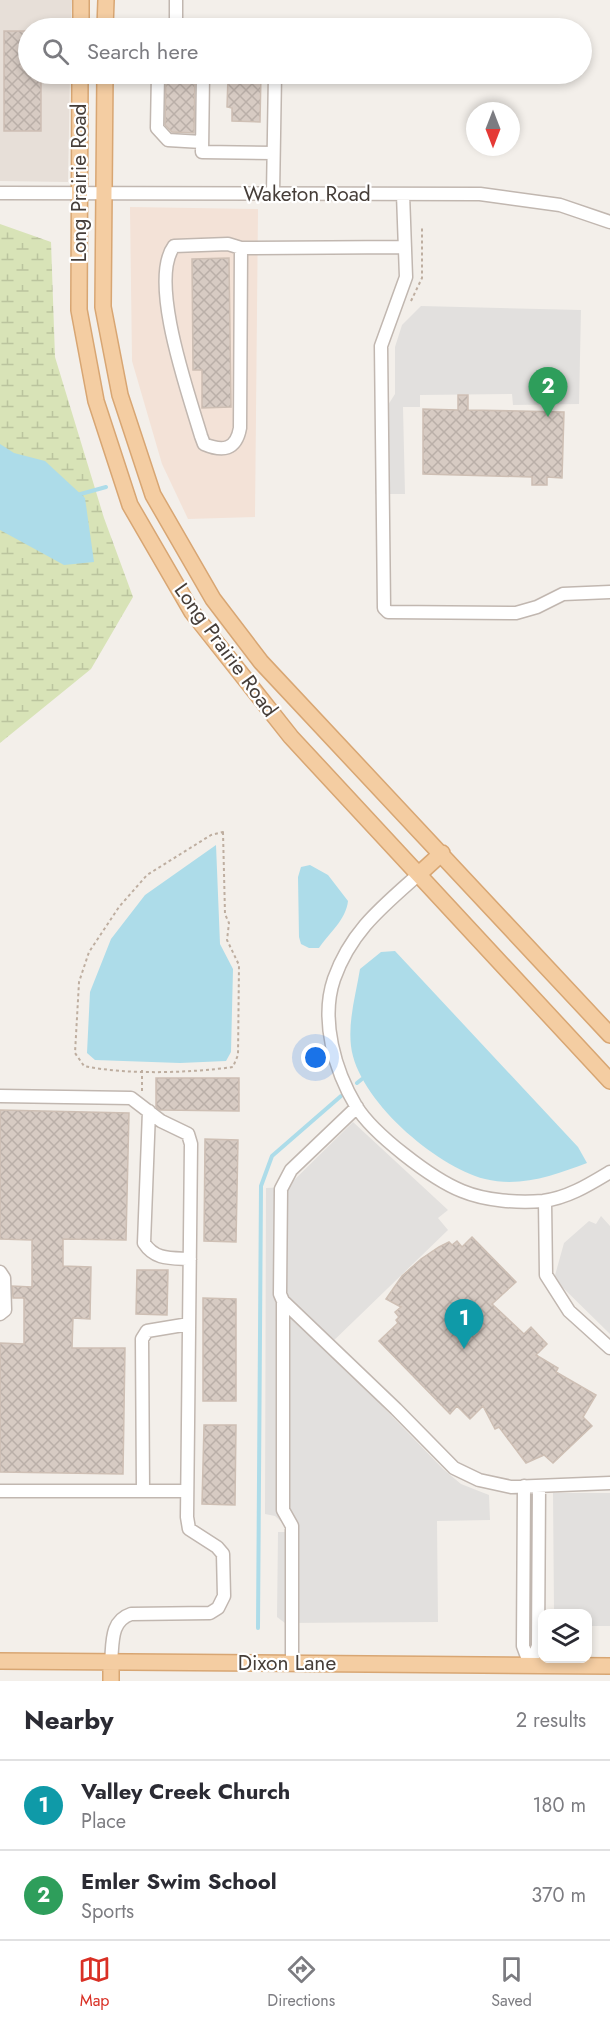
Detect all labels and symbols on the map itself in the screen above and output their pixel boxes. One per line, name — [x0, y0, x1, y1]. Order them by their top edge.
north arrow — [466, 102, 520, 156]
street label: Long Prairie Road — [64, 103, 94, 263]
street label: Waketon Road — [243, 179, 371, 209]
pin: 2 — [528, 368, 568, 417]
street label: Long Prairie Road — [167, 577, 285, 723]
your location — [301, 1043, 330, 1072]
pin: 1 — [444, 1300, 484, 1349]
street label: Dixon Lane — [238, 1648, 336, 1678]

